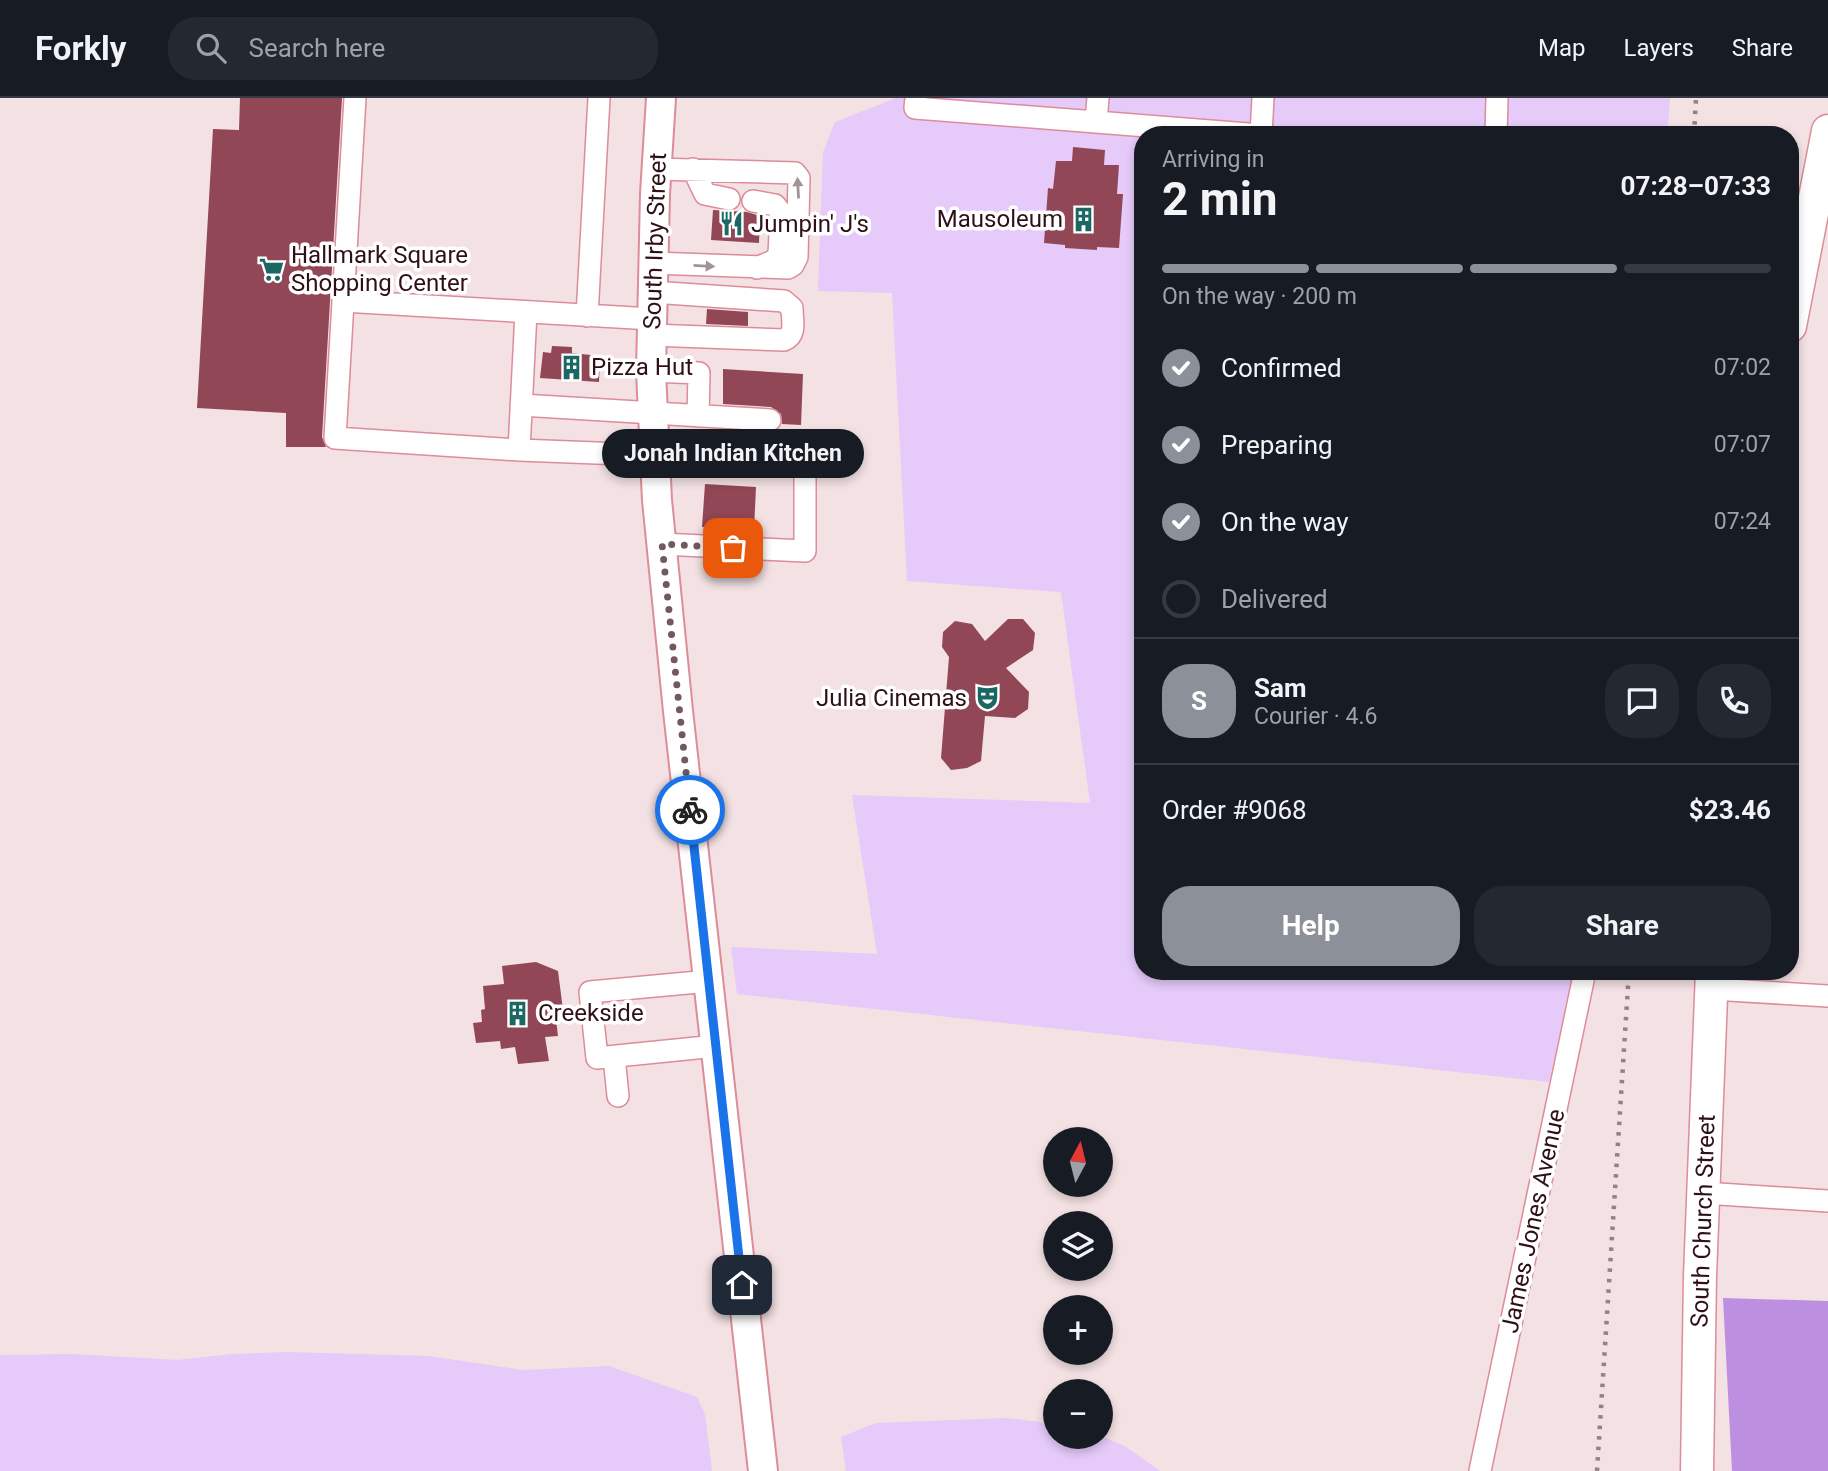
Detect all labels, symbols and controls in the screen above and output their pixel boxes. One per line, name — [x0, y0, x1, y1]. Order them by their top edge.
search box — [168, 17, 658, 80]
text: Forkly — [35, 29, 126, 68]
icon: search — [192, 29, 230, 67]
text: Search here — [248, 33, 385, 63]
text: Map — [1538, 34, 1586, 62]
text: Layers — [1624, 34, 1694, 62]
text: Share — [1732, 34, 1793, 62]
text: Arriving in — [1162, 146, 1265, 173]
street label: South Irby Street — [638, 152, 672, 330]
text: 07:28–07:33 — [1621, 171, 1771, 201]
text: 2 min — [1162, 172, 1278, 226]
one-way arrow — [792, 177, 803, 199]
place label: Mausoleum — [937, 205, 1063, 233]
building icon: Mausoleum — [1069, 205, 1097, 233]
restaurant icon: Jumpin' J's — [717, 210, 745, 238]
place label: Jumpin' J's — [751, 210, 869, 238]
place label: Hallmark Square Shopping Center — [291, 241, 468, 297]
supermarket icon: Hallmark Square Shopping Center — [257, 255, 285, 283]
one-way arrow — [693, 260, 715, 271]
text: On the way · 200 m — [1162, 283, 1357, 310]
icon: check — [1162, 349, 1200, 387]
building icon: Pizza Hut — [557, 353, 585, 381]
place label: Pizza Hut — [591, 353, 693, 381]
text: Confirmed — [1221, 353, 1342, 383]
text: 07:02 — [1714, 354, 1771, 381]
icon: check — [1162, 426, 1200, 464]
callout: Jonah Indian Kitchen — [602, 429, 864, 478]
text: Preparing — [1221, 430, 1333, 460]
text: 07:07 — [1714, 431, 1771, 458]
text: Jonah Indian Kitchen — [624, 440, 842, 467]
icon: check — [1162, 503, 1200, 541]
text: On the way — [1221, 507, 1349, 537]
text: 07:24 — [1714, 508, 1771, 535]
pin — [703, 518, 763, 578]
icon: bag — [714, 529, 752, 567]
text: Delivered — [1221, 584, 1328, 614]
button: chat — [1605, 664, 1679, 738]
button: phone — [1697, 664, 1771, 738]
text: Sam — [1254, 673, 1306, 703]
place label: Julia Cinemas — [816, 684, 967, 712]
theatre icon: Julia Cinemas — [973, 684, 1001, 712]
text: S — [1191, 686, 1207, 716]
text: Courier · 4.6 — [1254, 703, 1377, 730]
courier — [655, 775, 725, 845]
icon: bike — [671, 791, 709, 829]
text: Order #9068 — [1162, 795, 1307, 825]
text: $23.46 — [1689, 795, 1771, 825]
button: Help — [1162, 886, 1460, 966]
button: Share — [1474, 886, 1771, 966]
building icon: Creekside — [504, 999, 532, 1027]
place label: Creekside — [538, 999, 644, 1027]
street label: James Jones Avenue — [1496, 1107, 1570, 1335]
street label: South Church Street — [1685, 1114, 1721, 1328]
north arrow — [1043, 1127, 1113, 1197]
map controls — [1043, 1127, 1113, 1449]
button: layers — [1043, 1211, 1113, 1281]
pin — [712, 1255, 772, 1315]
icon: home — [723, 1266, 761, 1304]
button: + — [1043, 1295, 1113, 1365]
button: − — [1043, 1379, 1113, 1449]

